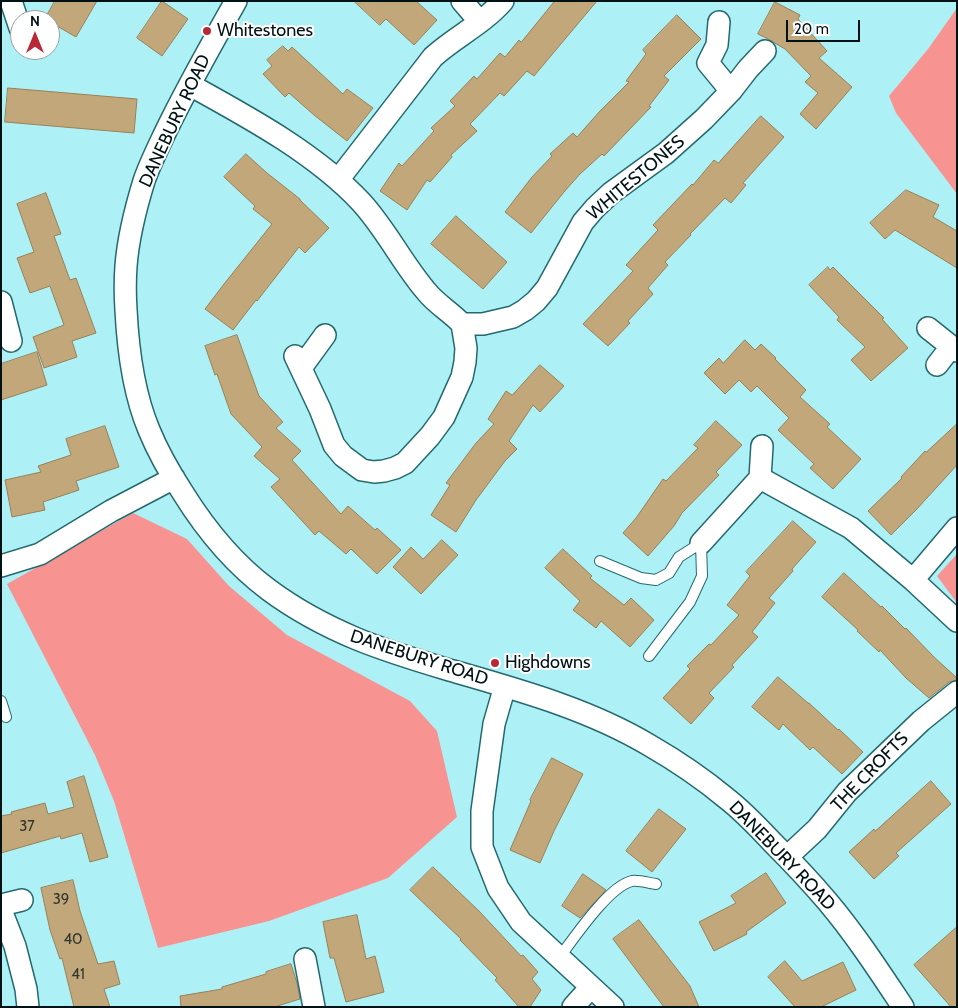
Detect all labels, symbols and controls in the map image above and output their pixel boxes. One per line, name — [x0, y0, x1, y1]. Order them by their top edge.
north arrow — [10, 10, 60, 60]
scale bar — [788, 10, 862, 42]
text: N — [30, 12, 40, 30]
place label: Whitestones — [217, 20, 313, 42]
text: 20 m — [794, 20, 829, 38]
marker: Whitestones — [201, 25, 213, 37]
street label: DANEBURY ROAD — [135, 51, 215, 191]
street label: WHITESTONES — [583, 131, 689, 225]
street label: DANEBURY ROAD — [347, 625, 491, 691]
place label: Highdowns — [505, 652, 590, 674]
marker: Highdowns — [489, 657, 501, 669]
street label: THE CROFTS — [827, 728, 913, 816]
street label: DANEBURY ROAD — [724, 797, 840, 915]
house number: 37 — [19, 818, 35, 836]
house number: 39 — [53, 891, 69, 909]
house number: 40 — [63, 931, 83, 949]
house number: 41 — [71, 966, 85, 984]

